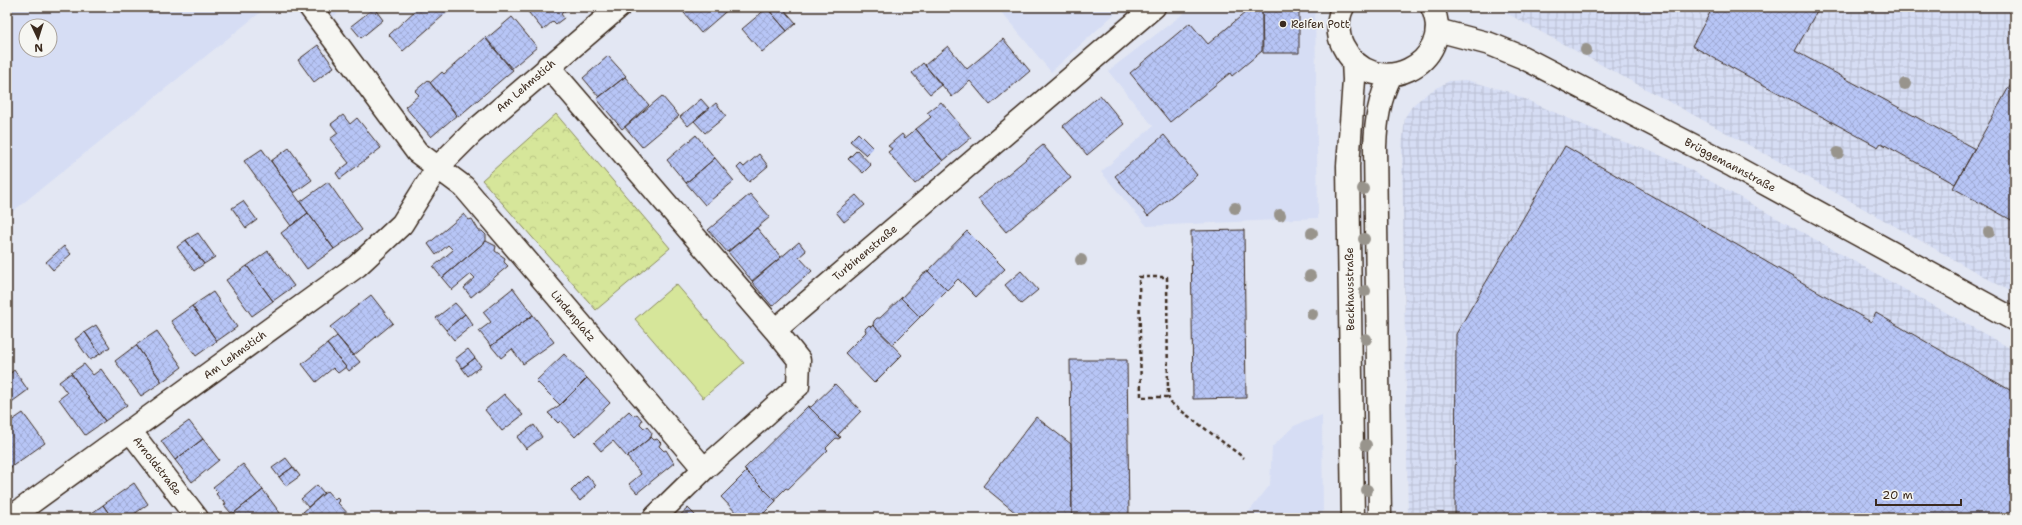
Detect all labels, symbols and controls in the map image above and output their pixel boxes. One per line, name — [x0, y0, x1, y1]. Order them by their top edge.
place label: Reifen Pott — [1291, 17, 1350, 32]
north arrow — [18, 18, 58, 58]
marker: Reifen Pott — [1278, 19, 1288, 29]
text: N — [34, 40, 44, 55]
street label: Am Lehmstich — [493, 56, 559, 116]
street label: Brüggemannstraße — [1682, 135, 1778, 195]
street label: Turbinenstraße — [829, 221, 901, 285]
street label: Beckhausstraße — [1342, 247, 1358, 331]
street label: Lindenplatz — [547, 287, 599, 345]
street label: Am Lehmstich — [201, 327, 270, 383]
street label: Arnoldstraße — [129, 434, 185, 498]
scale bar — [1876, 481, 1961, 507]
text: 20 m — [1882, 487, 1913, 503]

